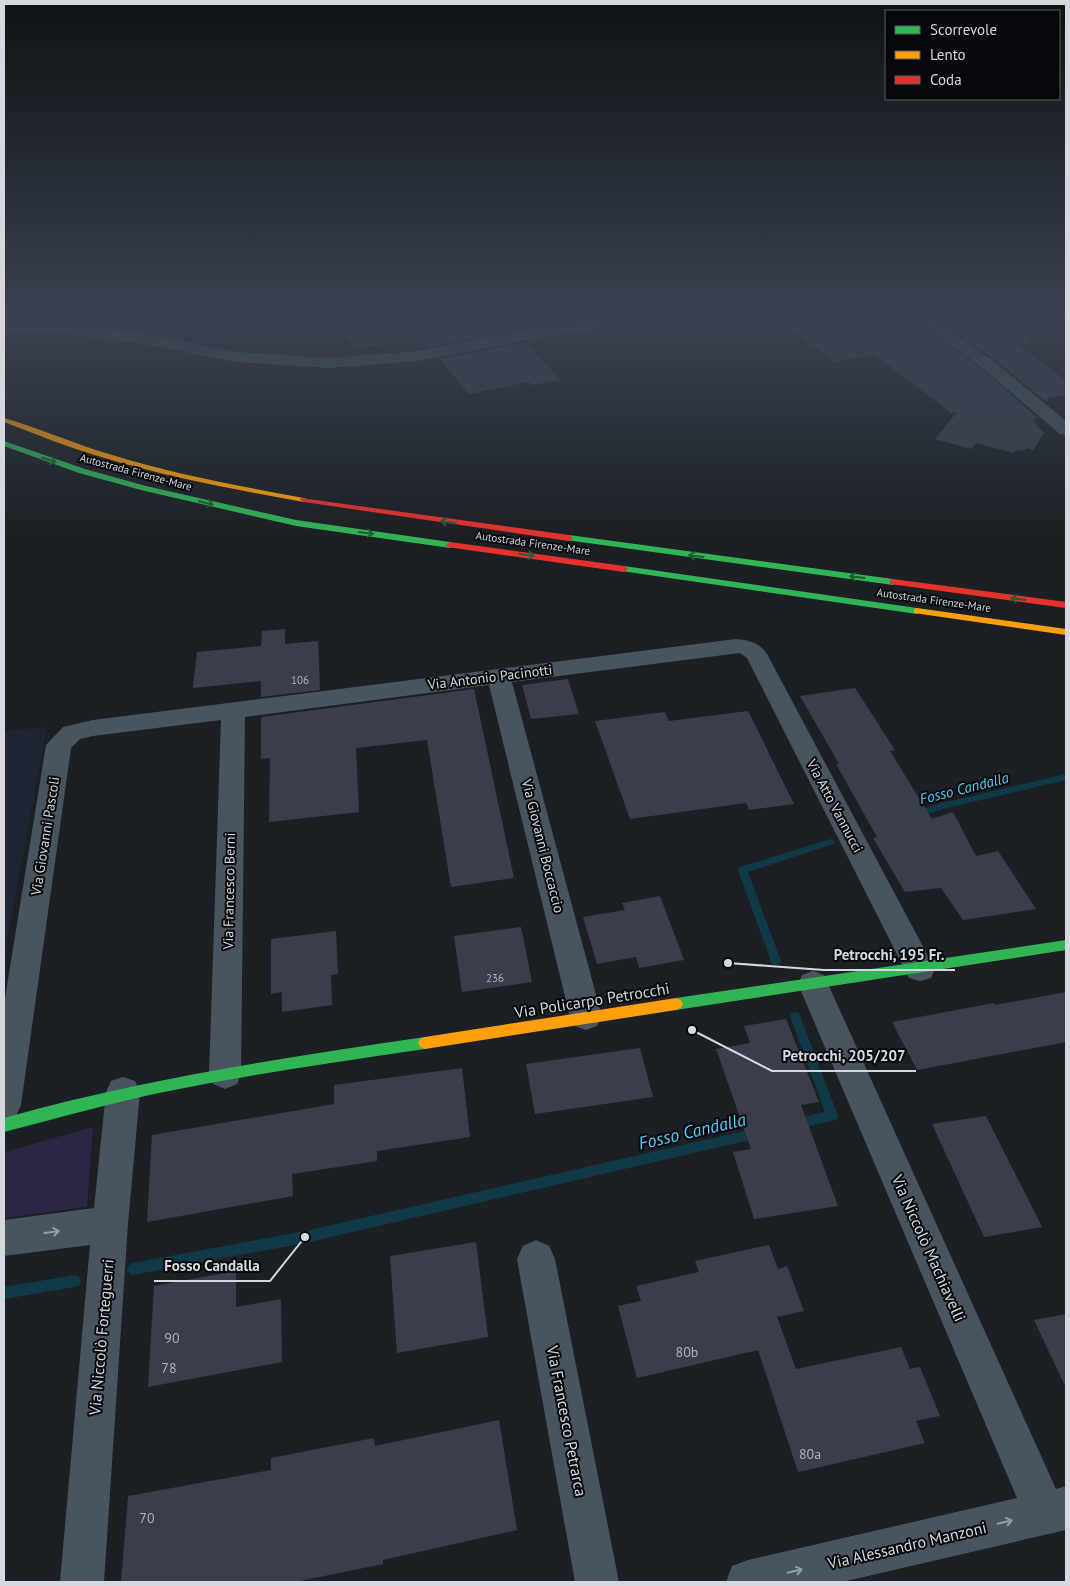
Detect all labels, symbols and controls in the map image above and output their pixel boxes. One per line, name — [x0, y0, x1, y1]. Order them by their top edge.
legend — [885, 10, 1060, 100]
text: Scorrevole — [930, 20, 997, 39]
text: Lento — [930, 45, 966, 64]
text: Coda — [930, 70, 962, 89]
street label: Autostrada Firenze-Mare — [78, 450, 194, 494]
one-way arrow — [41, 456, 57, 465]
one-way arrow — [198, 499, 214, 508]
one-way arrow — [440, 517, 456, 527]
one-way arrow — [357, 528, 373, 538]
street label: Autostrada Firenze-Mare — [475, 528, 592, 558]
one-way arrow — [518, 550, 534, 560]
one-way arrow — [688, 551, 704, 561]
one-way arrow — [849, 572, 865, 582]
street label: Autostrada Firenze-Mare — [876, 585, 993, 615]
one-way arrow — [1010, 593, 1026, 603]
street label: Via Antonio Pacinotti — [426, 660, 553, 694]
house number: 106 — [291, 673, 309, 687]
street label: Via Atto Vannucci — [802, 755, 867, 856]
water label: Fosso Candalla — [917, 768, 1011, 808]
street label: Via Giovanni Pascoli — [27, 775, 63, 898]
street label: Via Giovanni Boccaccio — [517, 776, 568, 915]
street label: Via Francesco Berni — [219, 833, 239, 950]
callout: Petrocchi, 195 Fr. — [824, 940, 955, 970]
text: Petrocchi, 195 Fr. — [834, 945, 945, 964]
house number: 236 — [486, 971, 504, 985]
street label: Via Policarpo Petrocchi — [512, 978, 671, 1022]
callout: Petrocchi, 205/207 — [772, 1041, 916, 1071]
text: Petrocchi, 205/207 — [783, 1046, 905, 1065]
water label: Fosso Candalla — [636, 1107, 748, 1155]
street label: Via Niccolò Machiavelli — [887, 1171, 970, 1324]
one-way arrow — [44, 1227, 60, 1237]
callout: Fosso Candalla — [154, 1251, 270, 1281]
text: Fosso Candalla — [164, 1256, 260, 1275]
street label: Via Niccolò Forteguerri — [84, 1258, 118, 1417]
house number: 90 — [164, 1329, 180, 1347]
street label: Via Francesco Petrarca — [542, 1343, 591, 1498]
house number: 80b — [676, 1343, 698, 1361]
house number: 78 — [161, 1359, 177, 1377]
house number: 80a — [799, 1445, 821, 1463]
house number: 70 — [139, 1509, 155, 1527]
street label: Via Alessandro Manzoni — [825, 1517, 988, 1573]
one-way arrow — [996, 1517, 1012, 1526]
one-way arrow — [787, 1566, 803, 1575]

